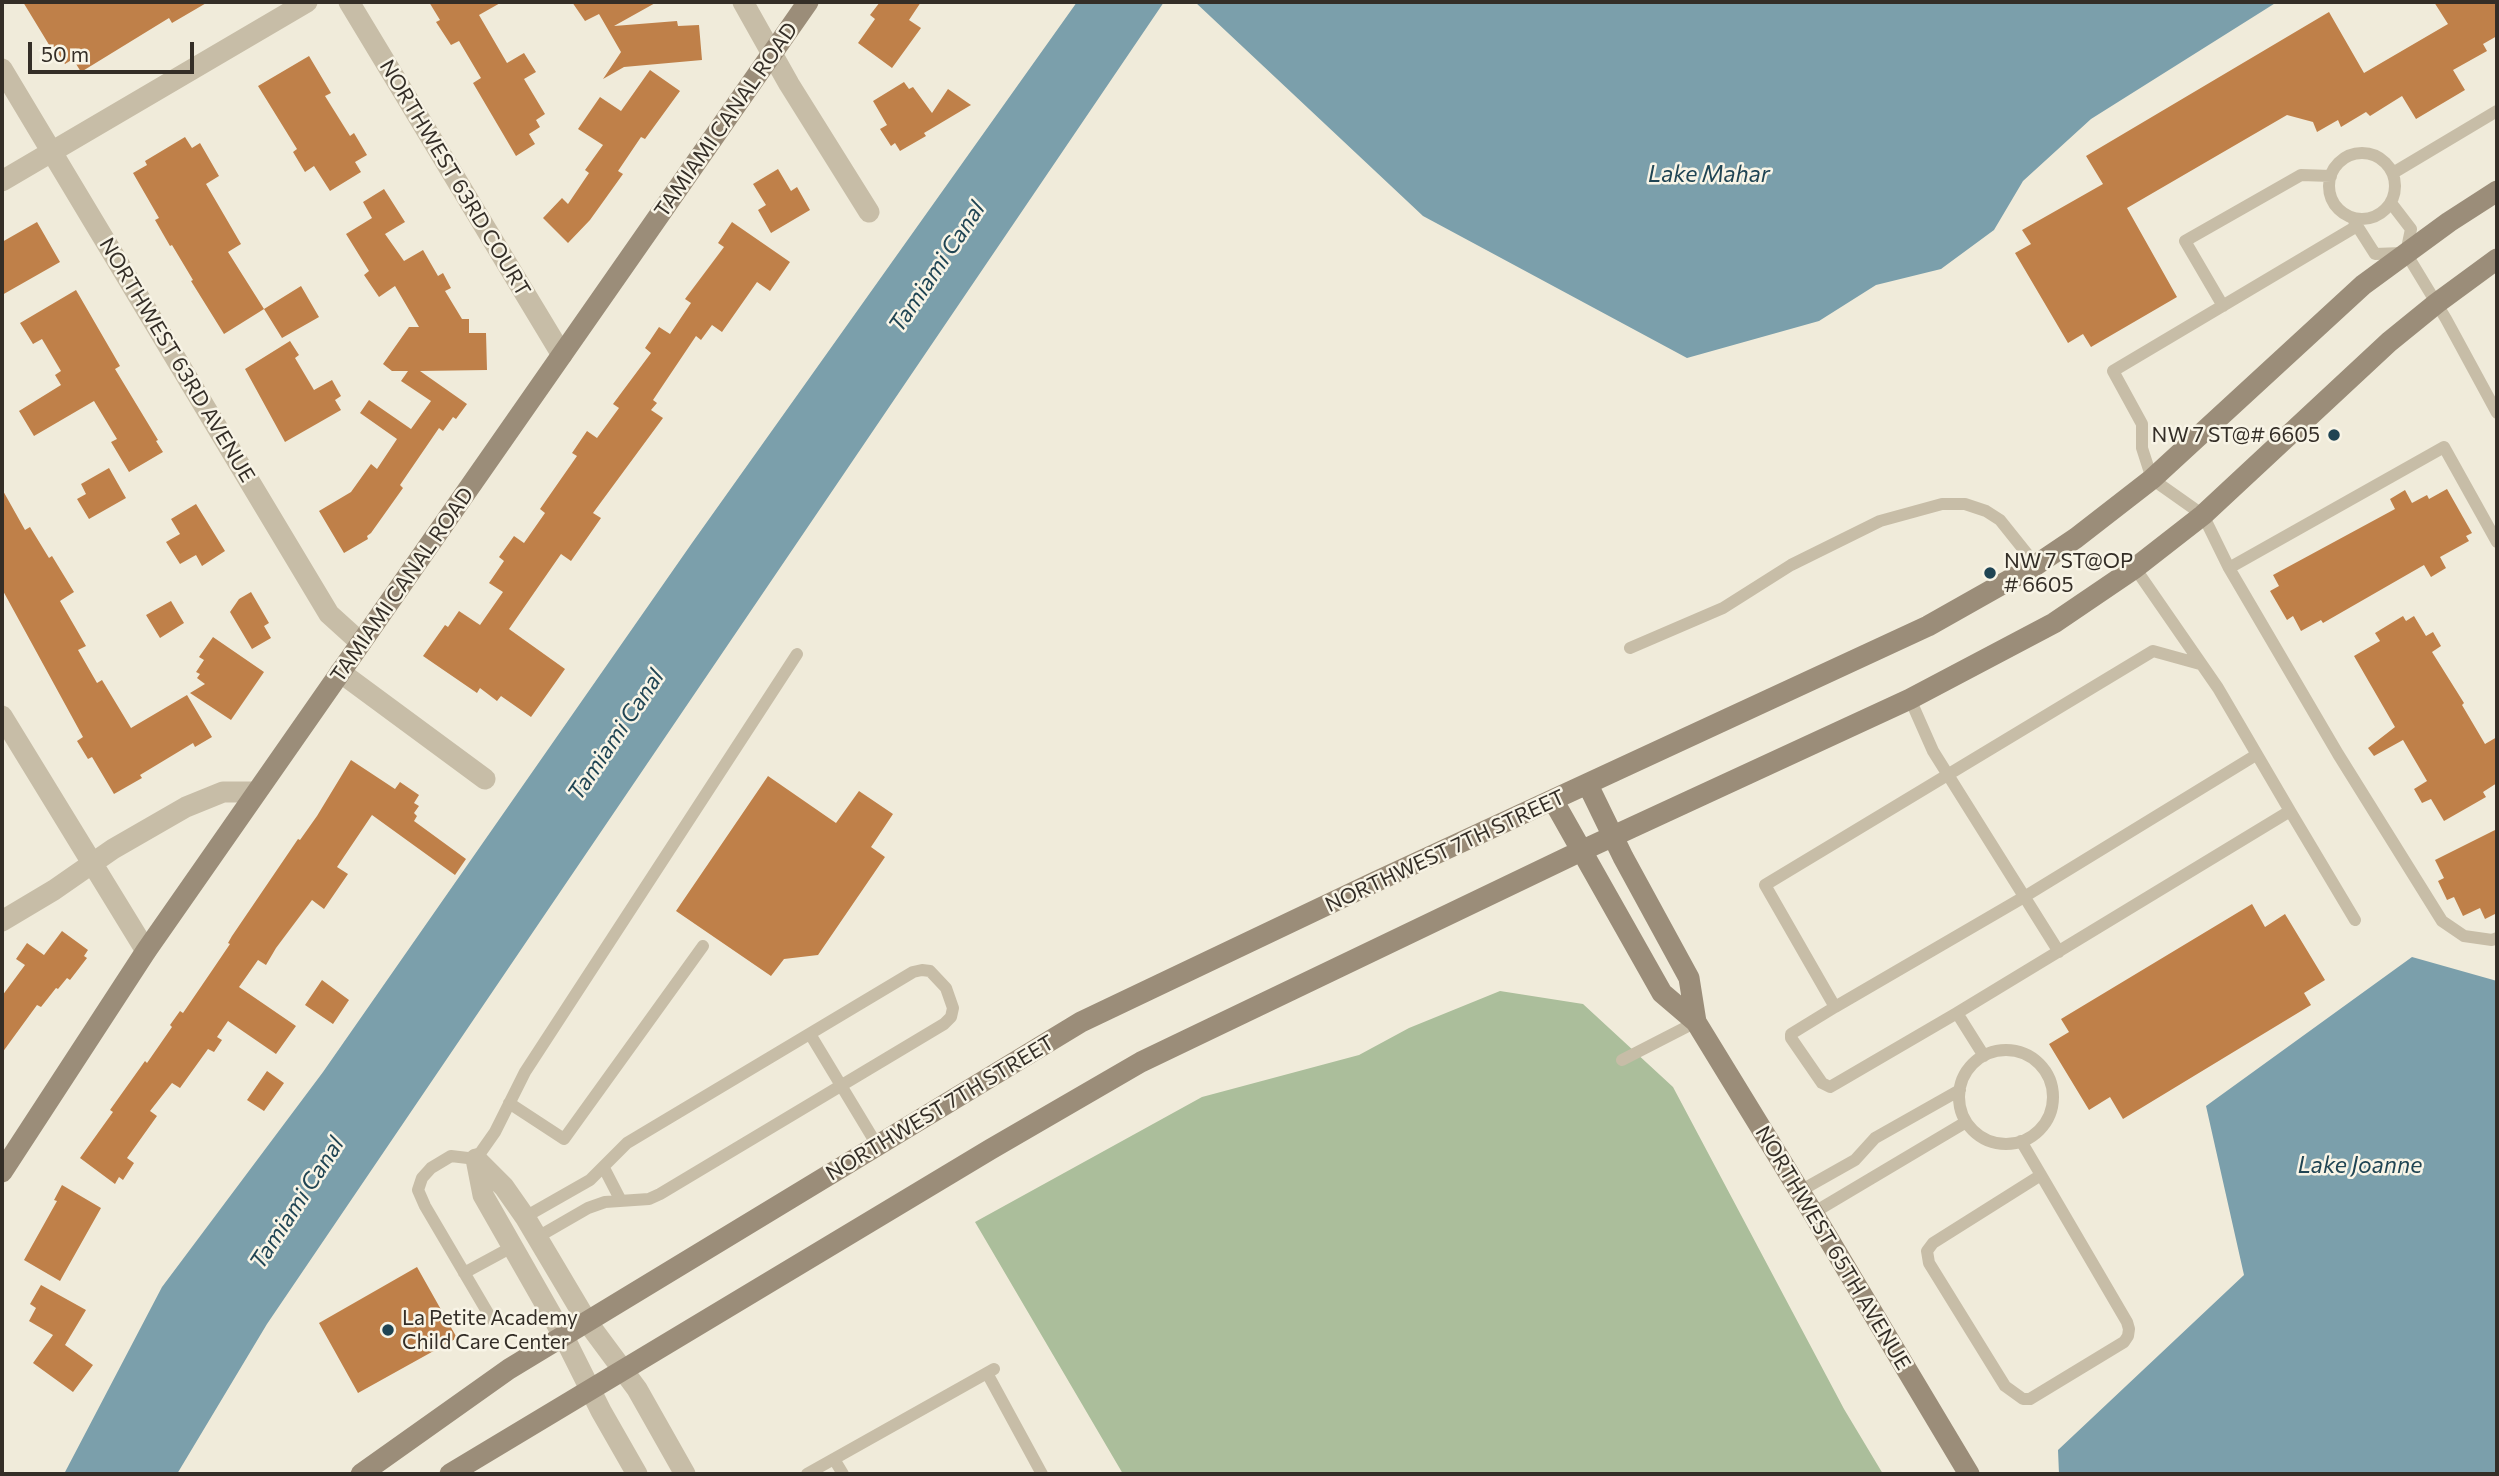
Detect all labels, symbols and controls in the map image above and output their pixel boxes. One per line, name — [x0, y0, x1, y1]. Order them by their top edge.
street label: TAMIAMI CANAL ROAD — [649, 18, 803, 222]
scale bar — [32, 28, 198, 72]
text: 50 m — [41, 41, 89, 66]
street label: NORTHWEST 63RD COURT — [374, 55, 536, 301]
water label: Lake Mahar — [1648, 160, 1770, 188]
water label: Tamiami Canal — [883, 196, 991, 338]
street label: NORTHWEST 63RD AVENUE — [94, 233, 260, 487]
place label: NW 7 ST@# 6605 — [2152, 422, 2320, 448]
marker: NW 7 ST@# 6605 — [2326, 427, 2342, 443]
street label: TAMIAMI CANAL ROAD — [325, 483, 479, 687]
place label: NW 7 ST@OP # 6605 — [2004, 548, 2133, 598]
marker: NW 7 ST@OP # 6605 — [1982, 565, 1998, 581]
water label: Tamiami Canal — [562, 664, 670, 806]
street label: NORTHWEST 7TH STREET — [1321, 784, 1569, 918]
street label: NORTHWEST 7TH STREET — [821, 1030, 1059, 1186]
street label: NORTHWEST 65TH AVENUE — [1750, 1121, 1916, 1375]
water label: Tamiami Canal — [244, 1132, 350, 1274]
water label: Lake Joanne — [2298, 1151, 2422, 1179]
place label: La Petite Academy Child Care Center — [402, 1305, 578, 1355]
marker: La Petite Academy Child Care Center — [380, 1322, 396, 1338]

